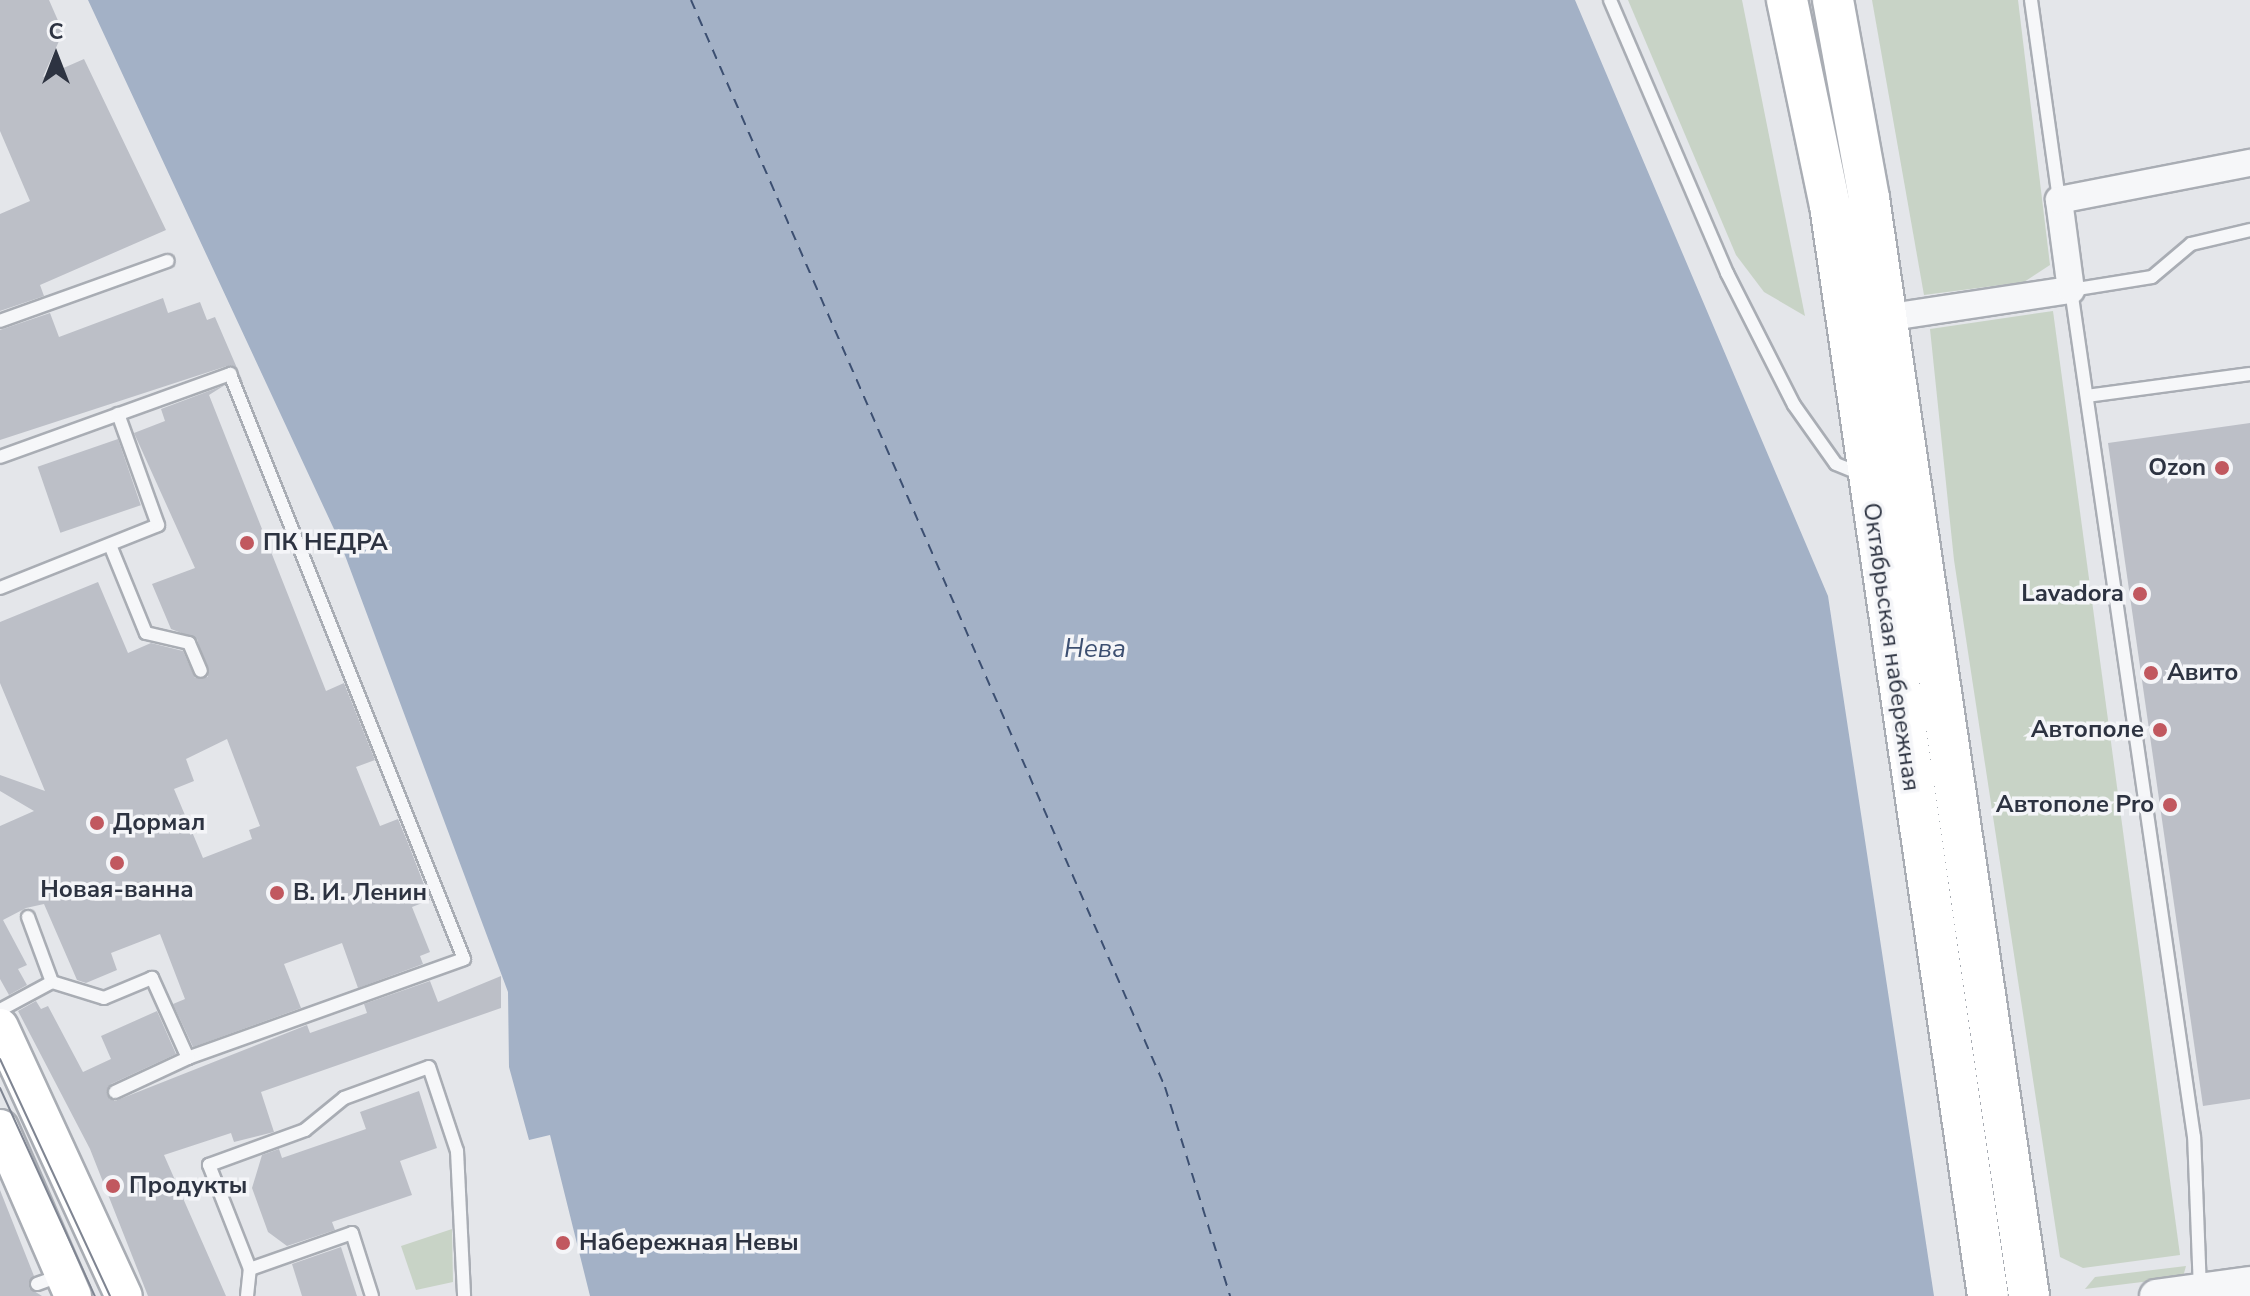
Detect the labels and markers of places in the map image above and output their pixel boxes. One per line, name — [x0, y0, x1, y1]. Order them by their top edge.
place label: Ozon — [2148, 454, 2206, 482]
marker: Ozon — [2213, 459, 2231, 477]
place label: ПК НЕДРА — [263, 529, 388, 557]
marker: ПК НЕДРА — [238, 534, 256, 552]
place label: Lavadora — [2021, 580, 2124, 608]
marker: Lavadora — [2131, 585, 2149, 603]
place label: Авито — [2167, 659, 2238, 687]
marker: Авито — [2142, 664, 2160, 682]
place label: Автополе — [2031, 716, 2144, 744]
marker: Автополе — [2151, 721, 2169, 739]
place label: Автополе Pro — [1996, 791, 2154, 819]
marker: Автополе Pro — [2161, 796, 2179, 814]
place label: Дормал — [113, 809, 205, 837]
marker: Дормал — [88, 814, 106, 832]
marker: Новая-ванна — [108, 854, 126, 872]
place label: Новая-ванна — [40, 876, 194, 904]
place label: В. И. Ленин — [293, 879, 427, 907]
marker: В. И. Ленин — [268, 884, 286, 902]
place label: Продукты — [129, 1172, 247, 1200]
marker: Продукты — [104, 1177, 122, 1195]
place label: Набережная Невы — [579, 1229, 799, 1257]
marker: Набережная Невы — [554, 1234, 572, 1252]

